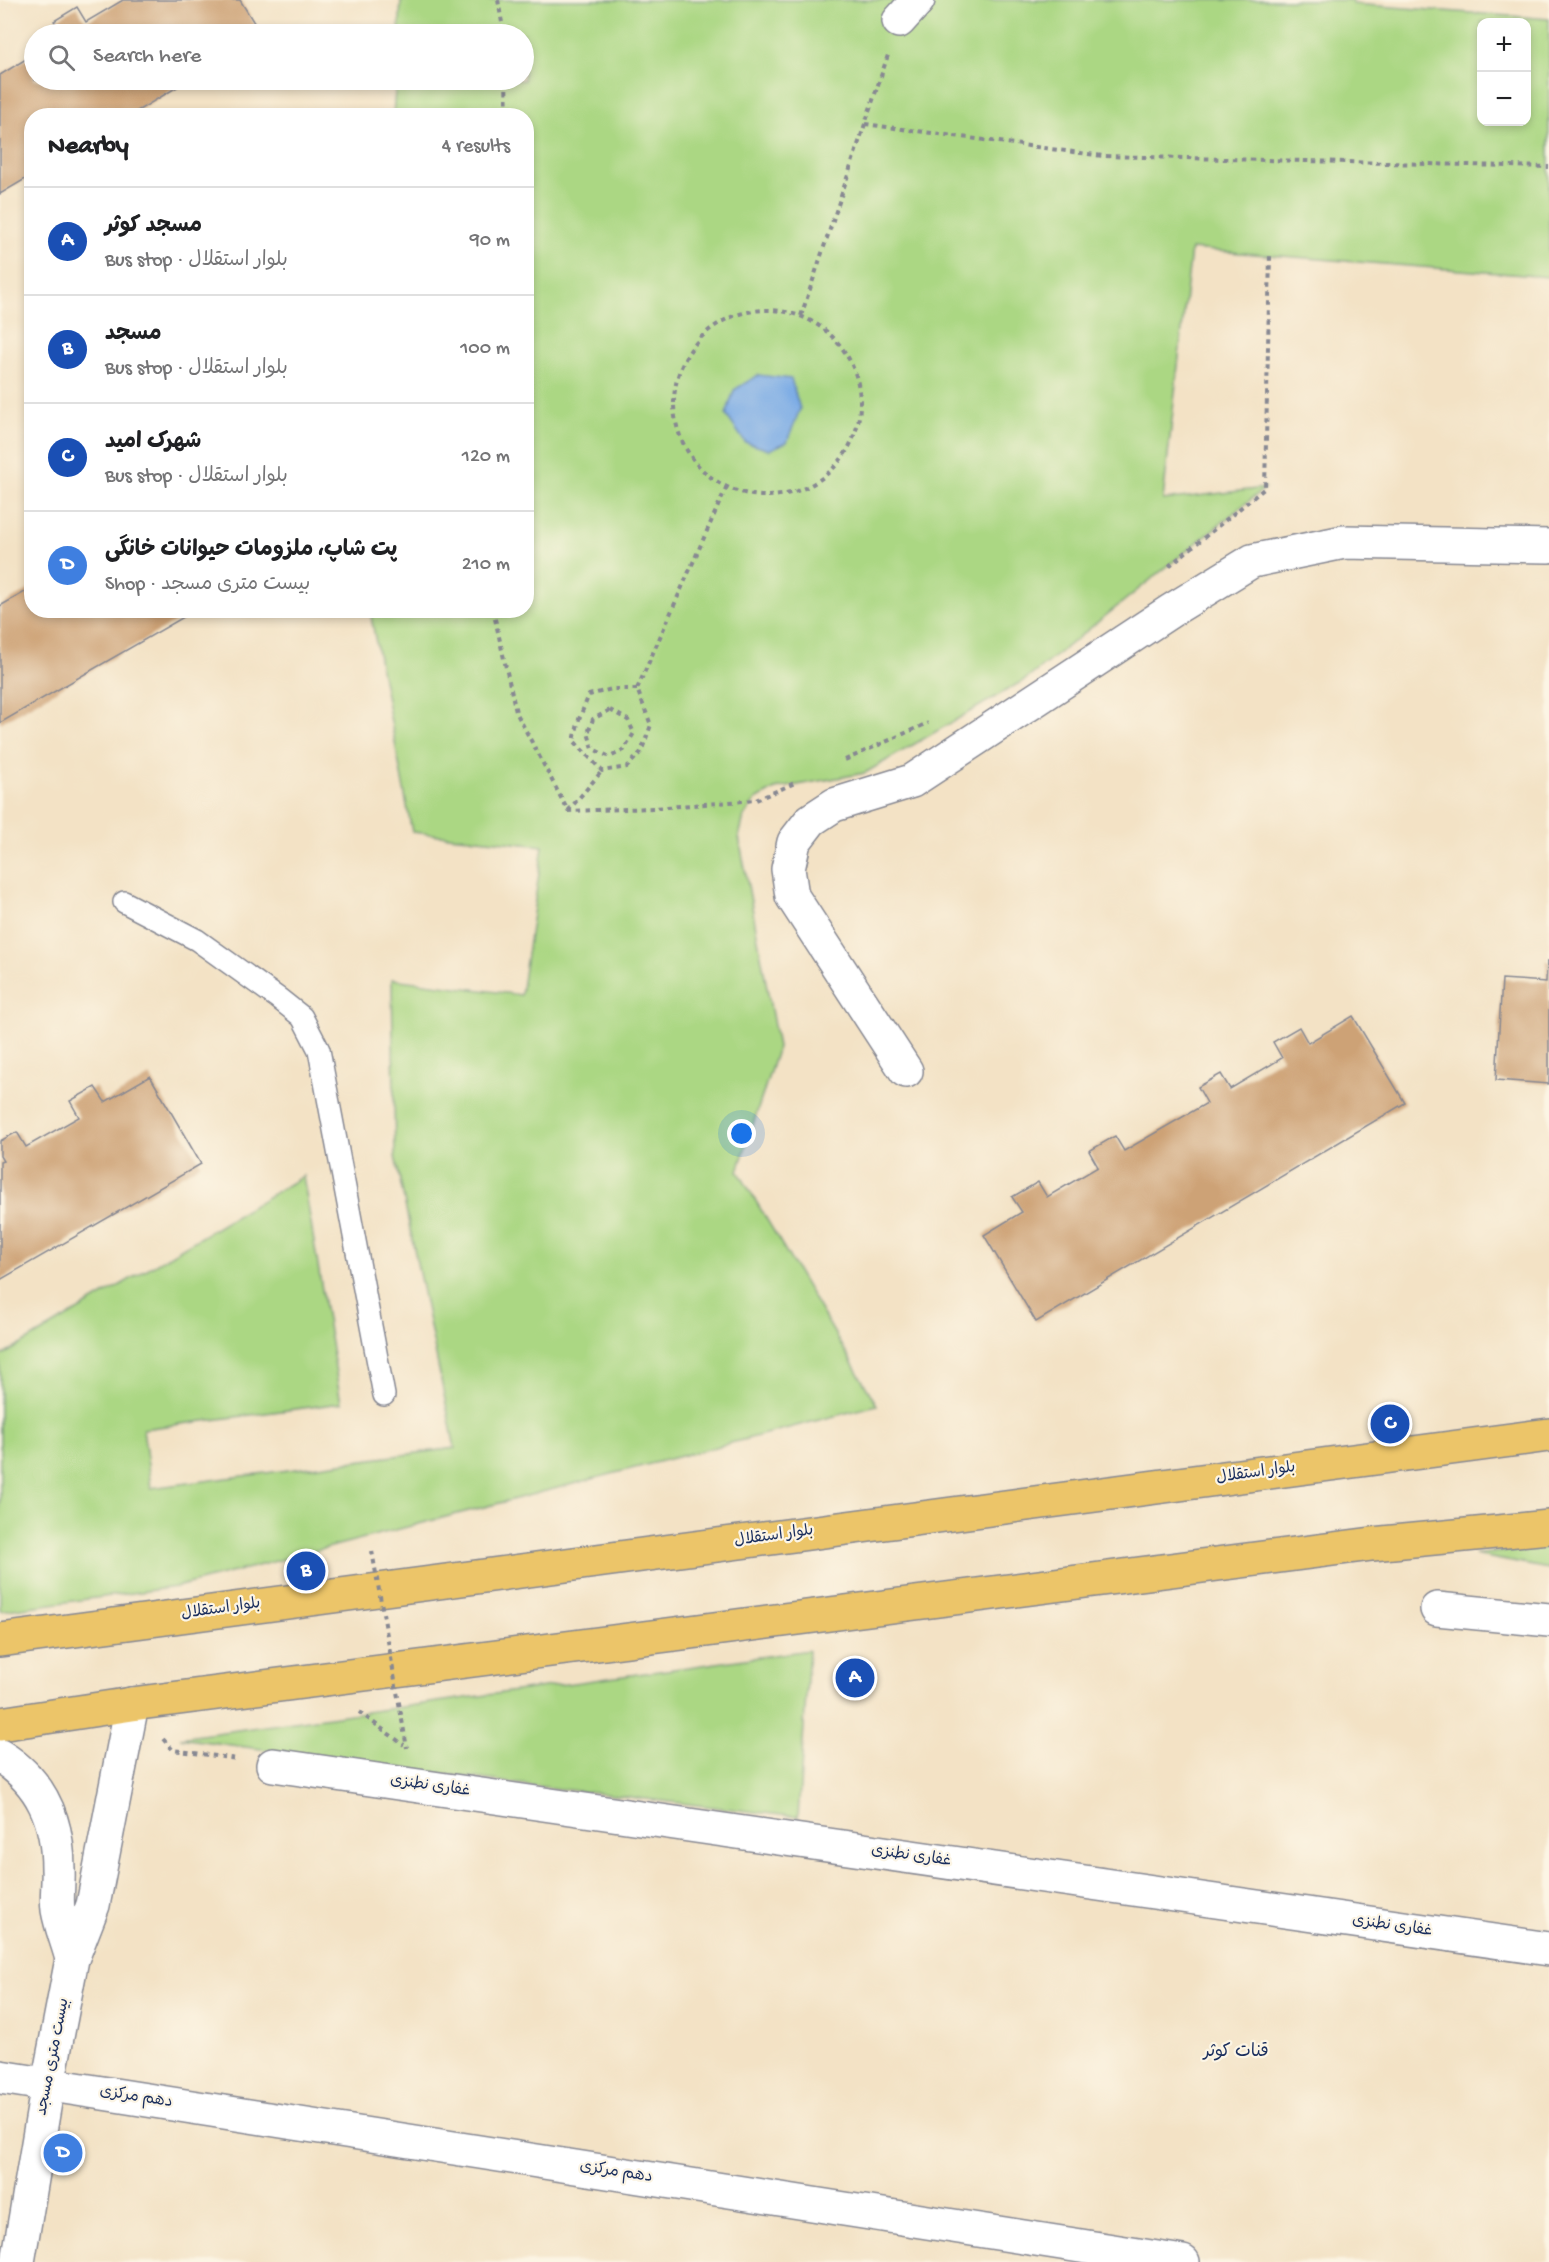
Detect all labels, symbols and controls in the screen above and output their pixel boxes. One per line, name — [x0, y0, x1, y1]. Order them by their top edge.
map controls — [1477, 18, 1531, 126]
button: + — [1477, 18, 1531, 72]
search box — [24, 24, 534, 90]
icon: search — [45, 41, 78, 74]
text: Search here — [93, 44, 201, 70]
button: − — [1477, 72, 1531, 126]
text: Nearby — [48, 132, 129, 163]
text: 4 results — [442, 136, 510, 159]
text: مسجد کوثر — [105, 214, 202, 240]
text: A — [62, 230, 73, 253]
text: 90 m — [470, 230, 510, 253]
text: Bus stop · بلوار استقلال — [105, 250, 288, 273]
text: مسجد — [105, 322, 161, 348]
text: B — [62, 338, 73, 361]
text: 100 m — [460, 338, 510, 361]
text: Bus stop · بلوار استقلال — [105, 358, 288, 381]
text: شهرک امید — [105, 430, 202, 456]
text: C — [62, 446, 73, 469]
text: 120 m — [462, 446, 510, 469]
text: Bus stop · بلوار استقلال — [105, 466, 288, 489]
text: پت شاپ، ملزومات حیوانات خانگی — [105, 538, 397, 564]
text: D — [61, 554, 74, 577]
text: 210 m — [462, 554, 510, 577]
text: Shop · بیست متری مسجد — [105, 574, 310, 597]
your location — [727, 1119, 756, 1148]
pin: C — [1370, 1402, 1410, 1446]
street label: بلوار استقلال — [1215, 1459, 1297, 1489]
street label: بلوار استقلال — [733, 1522, 815, 1552]
pin: B — [286, 1548, 326, 1594]
street label: بلوار استقلال — [180, 1595, 262, 1625]
pin: A — [836, 1656, 874, 1700]
street label: غفاری نطنزی — [389, 1772, 471, 1802]
street label: غفاری نطنزی — [870, 1842, 952, 1872]
street label: غفاری نطنزی — [1351, 1912, 1433, 1942]
street label: بیست متری مسجد — [33, 1997, 75, 2117]
district label: قنات کوثر — [1201, 2042, 1269, 2063]
street label: دهم مرکزی — [98, 2083, 174, 2113]
pin: D — [44, 2130, 82, 2176]
street label: دهم مرکزی — [578, 2158, 654, 2188]

